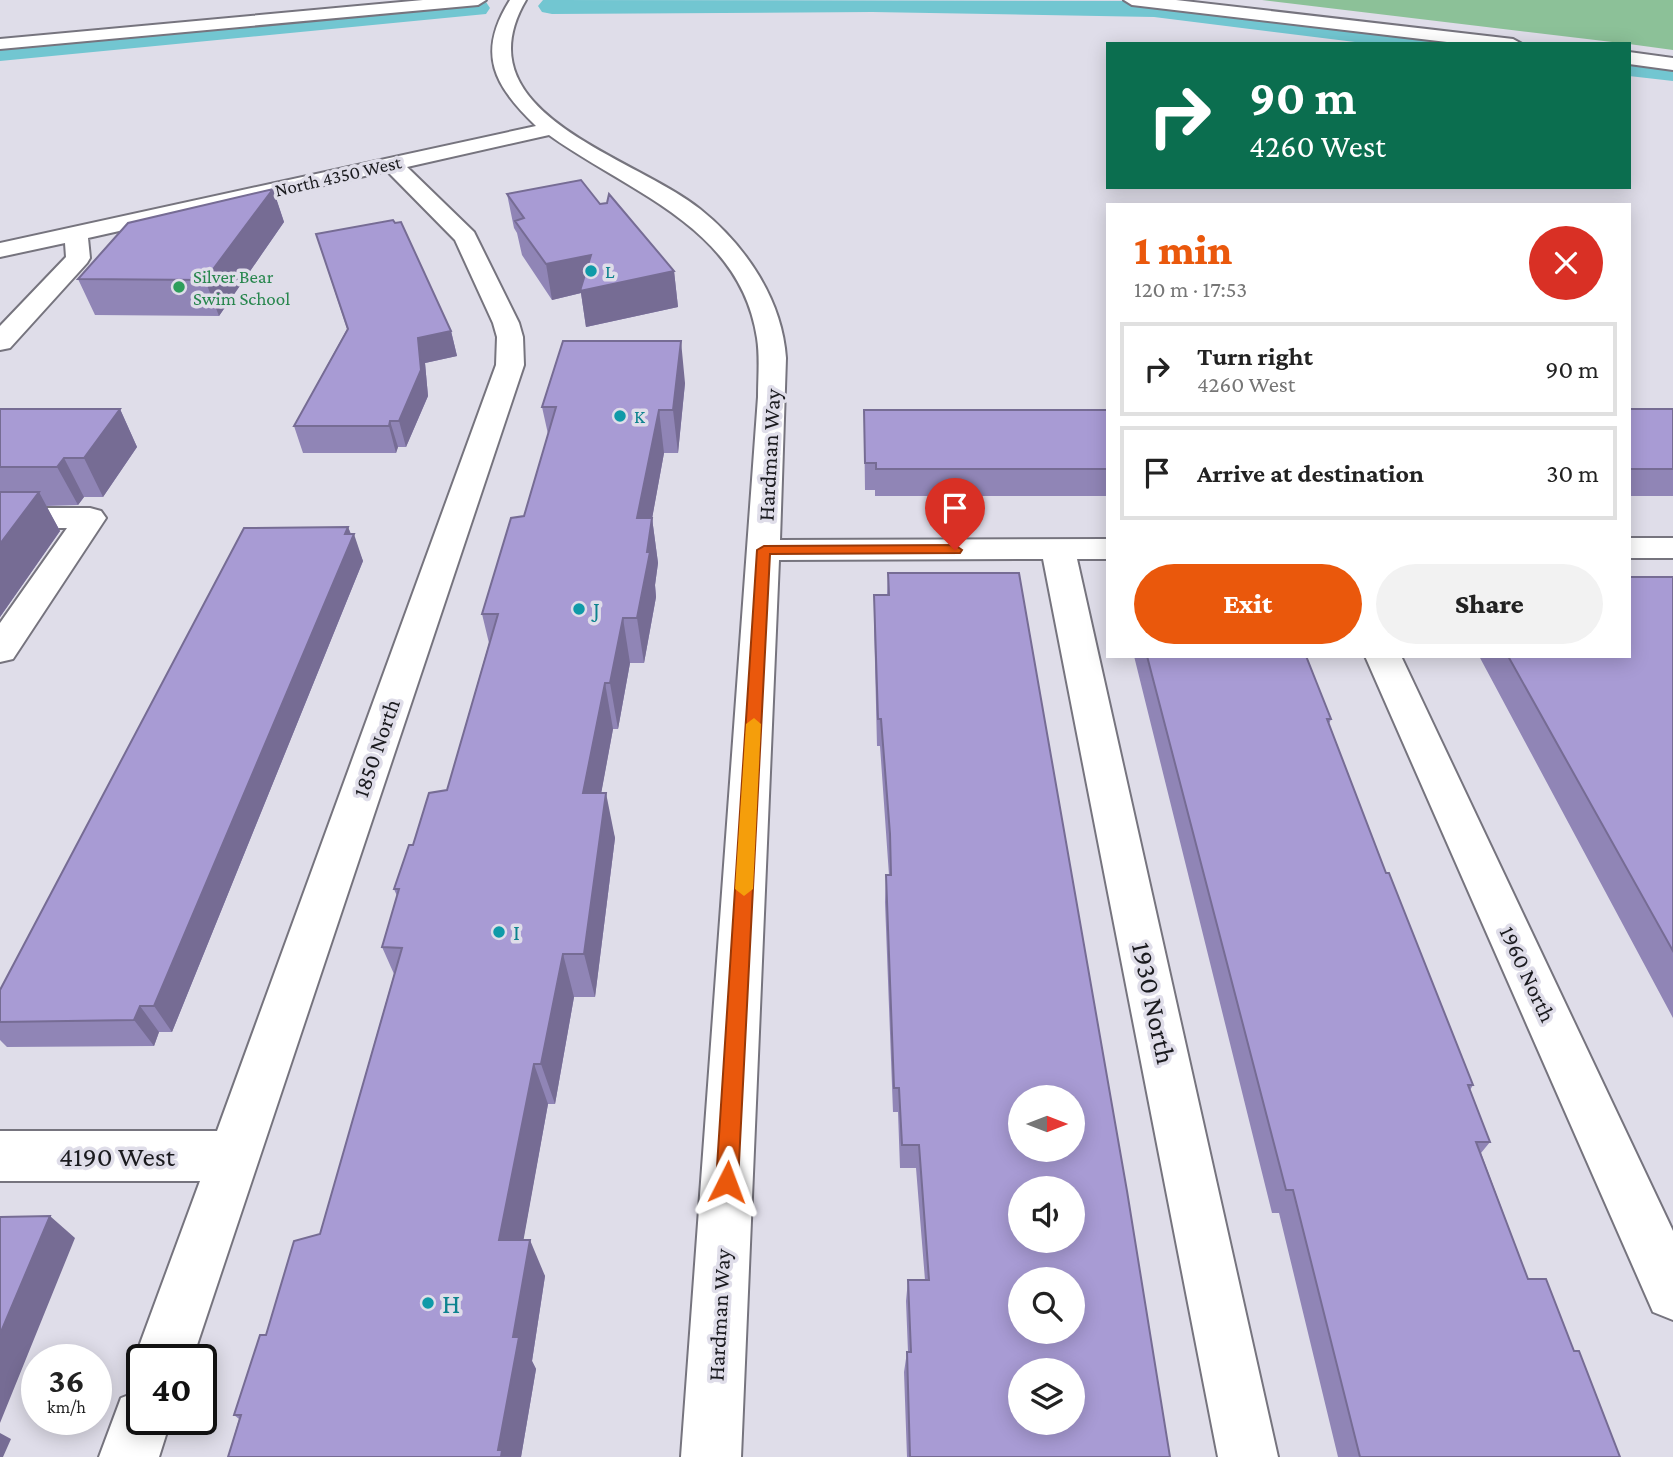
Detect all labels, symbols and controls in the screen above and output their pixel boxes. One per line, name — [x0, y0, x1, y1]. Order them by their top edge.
icon: right — [1134, 70, 1225, 161]
text: 90 m — [1249, 70, 1356, 125]
text: 4260 West — [1249, 128, 1386, 164]
street label: North 4350 West — [273, 151, 404, 201]
text: 1 min — [1134, 226, 1232, 273]
button: close — [1529, 226, 1603, 300]
place label: L — [605, 261, 615, 282]
marker: L — [583, 263, 599, 279]
place label: Silver Bear Swim School — [193, 266, 290, 309]
text: 120 m · 17:53 — [1134, 276, 1247, 302]
marker: Silver Bear Swim School — [171, 279, 187, 295]
text: Turn right — [1197, 342, 1313, 371]
icon: right — [1138, 350, 1176, 388]
text: 90 m — [1545, 355, 1599, 384]
text: 4260 West — [1197, 371, 1295, 397]
street label: Hardman Way — [753, 388, 785, 522]
place label: K — [634, 406, 646, 427]
marker: K — [612, 408, 628, 424]
icon: arrive — [1138, 454, 1176, 492]
text: Arrive at destination — [1197, 459, 1424, 488]
text: 30 m — [1546, 459, 1599, 488]
pin — [925, 478, 985, 550]
icon: arrive — [936, 489, 974, 527]
button: Exit — [1134, 564, 1362, 644]
button: Share — [1376, 564, 1603, 644]
place label: J — [591, 596, 600, 622]
marker: J — [571, 601, 587, 617]
street label: 1850 North — [347, 695, 405, 801]
place label: I — [513, 919, 520, 945]
street label: 1960 North — [1494, 922, 1562, 1026]
marker: I — [491, 924, 507, 940]
street label: 1930 North — [1126, 939, 1182, 1067]
north arrow — [1008, 1085, 1085, 1162]
map controls — [1008, 1085, 1085, 1435]
street label: 4190 West — [59, 1141, 176, 1172]
position arrow — [690, 1145, 764, 1219]
button: sound — [1008, 1176, 1085, 1253]
street label: Hardman Way — [703, 1248, 735, 1382]
button: search — [1008, 1267, 1085, 1344]
place label: H — [442, 1288, 460, 1319]
marker: H — [420, 1295, 436, 1311]
speed limit sign: 40 — [126, 1344, 217, 1435]
button: layers — [1008, 1358, 1085, 1435]
text: 36 — [48, 1361, 85, 1400]
text: km/h — [47, 1397, 86, 1417]

